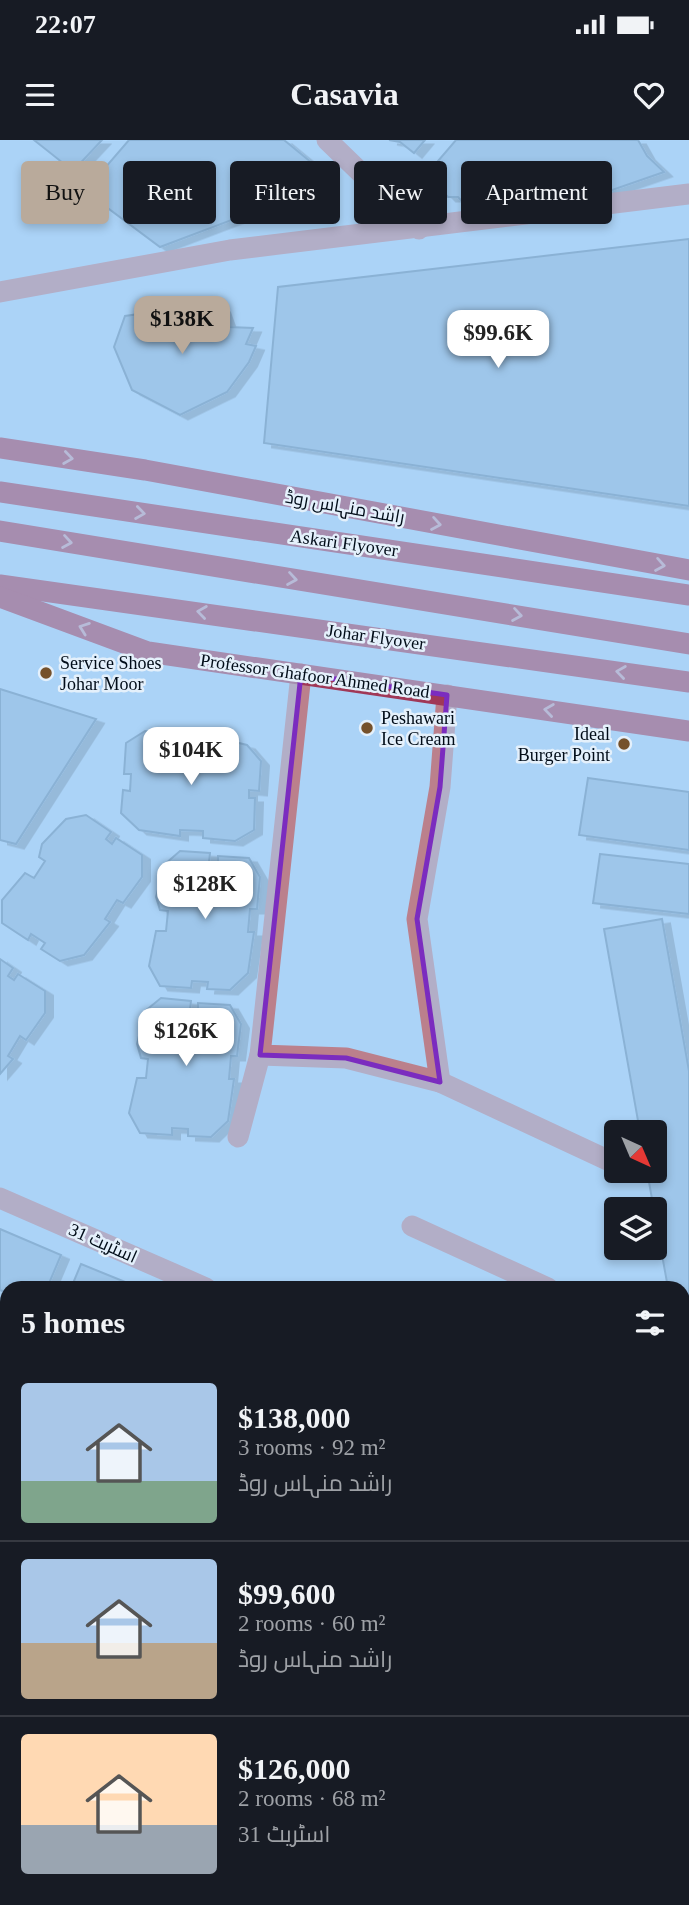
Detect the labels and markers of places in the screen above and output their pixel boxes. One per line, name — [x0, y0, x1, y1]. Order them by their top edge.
pin: $138K — [133, 296, 231, 356]
pin: $99.6K — [441, 310, 555, 370]
place label: Service Shoes Johar Moor — [60, 653, 161, 694]
marker: Service Shoes Johar Moor — [38, 665, 54, 681]
place label: Peshawari Ice Cream — [381, 708, 455, 749]
marker: Peshawari Ice Cream — [359, 720, 375, 736]
place label: Ideal Burger Point — [518, 724, 610, 765]
pin: $104K — [142, 728, 240, 787]
marker: Ideal Burger Point — [616, 736, 632, 752]
pin: $128K — [156, 862, 254, 921]
pin: $126K — [137, 1009, 235, 1068]

